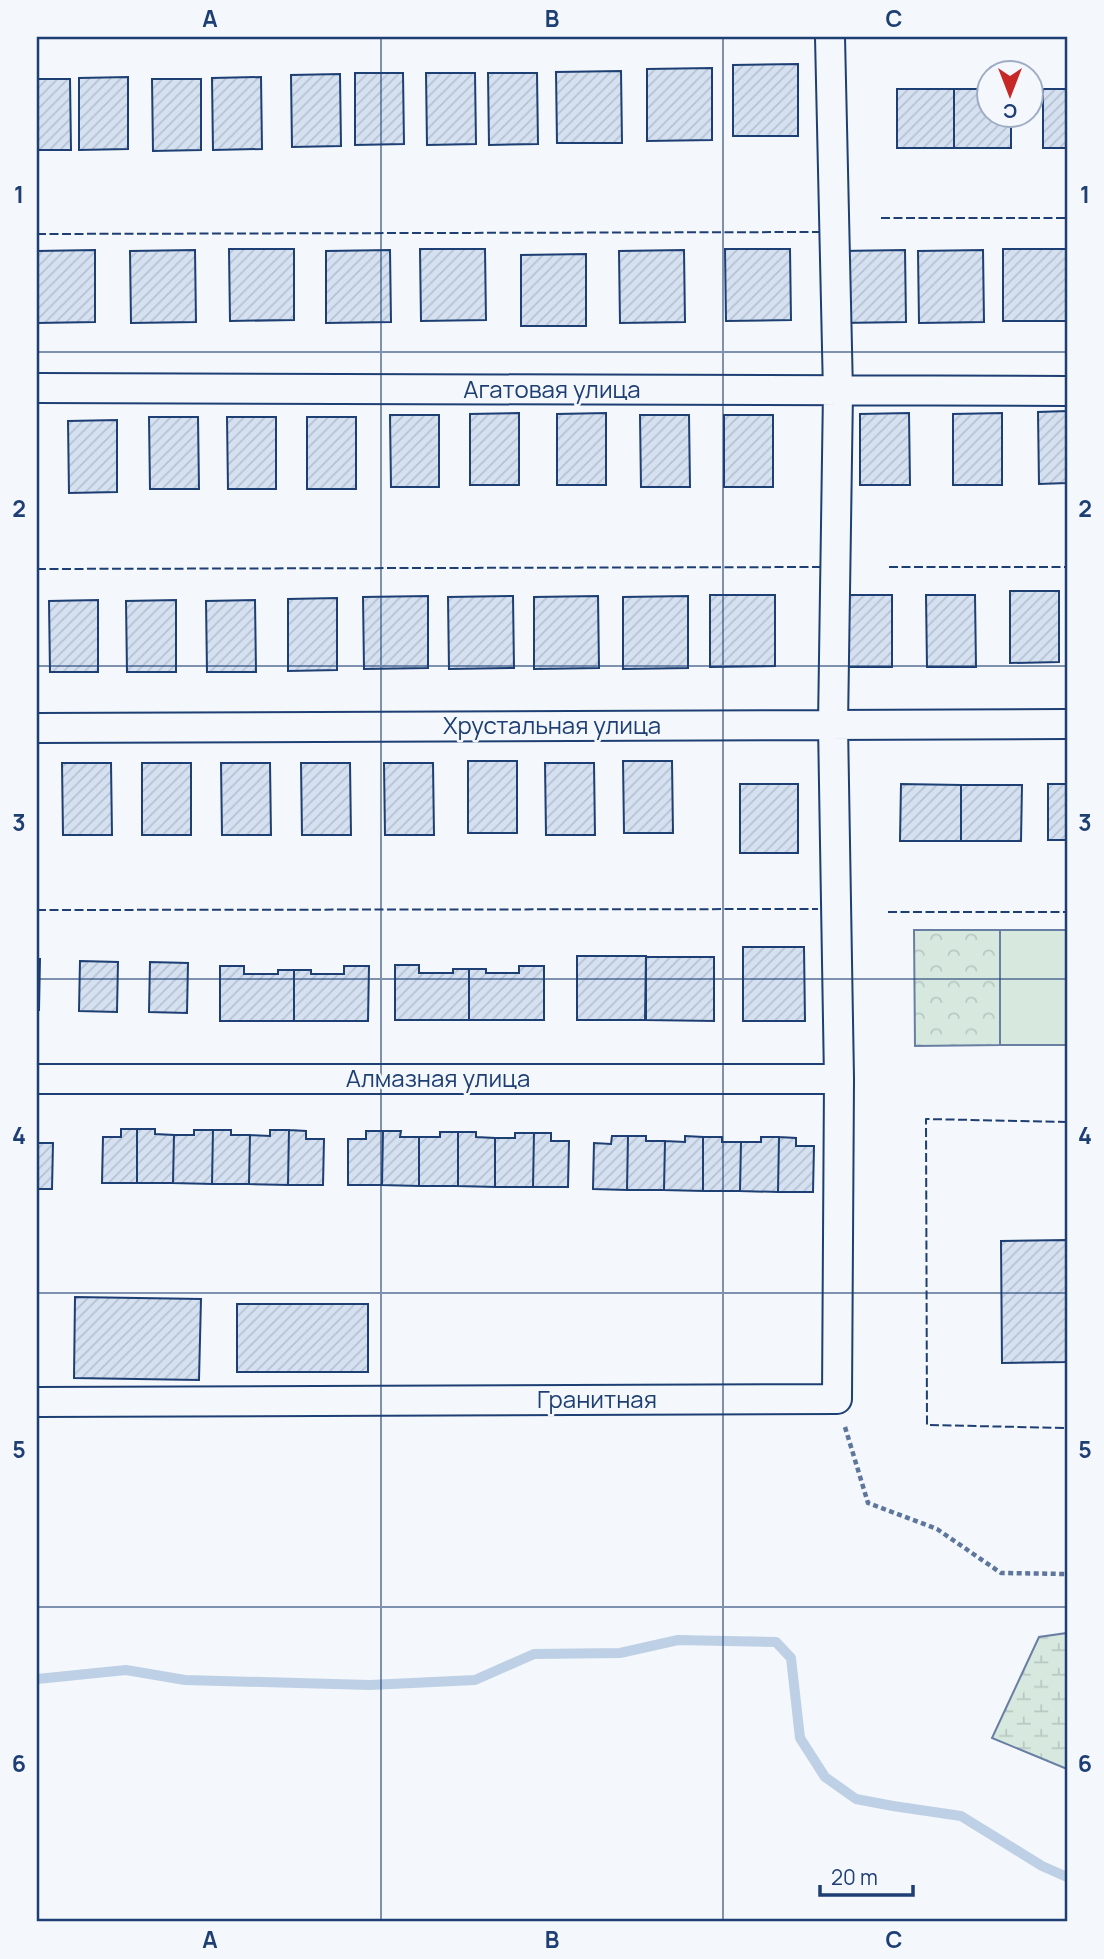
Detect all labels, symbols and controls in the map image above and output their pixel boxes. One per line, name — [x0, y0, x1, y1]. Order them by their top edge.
text: A — [202, 2, 218, 34]
text: B — [545, 2, 559, 34]
text: C — [886, 2, 903, 34]
north arrow — [974, 60, 1044, 130]
text: С — [1003, 98, 1017, 124]
text: 1 — [14, 178, 24, 210]
text: 1 — [1080, 178, 1090, 210]
street label: Агатовая улица — [463, 372, 641, 405]
text: 2 — [12, 492, 26, 524]
text: 2 — [1078, 492, 1092, 524]
street label: Хрустальная улица — [443, 708, 661, 741]
text: 3 — [12, 806, 26, 838]
text: 3 — [1078, 806, 1092, 838]
street label: Алмазная улица — [346, 1061, 530, 1094]
text: 4 — [12, 1119, 26, 1151]
text: 4 — [1078, 1119, 1092, 1151]
street label: Гранитная — [537, 1382, 657, 1415]
text: 5 — [12, 1433, 26, 1465]
text: 5 — [1078, 1433, 1092, 1465]
text: 6 — [12, 1747, 26, 1779]
text: 6 — [1078, 1747, 1092, 1779]
scale bar — [820, 1854, 913, 1898]
text: 20 m — [831, 1863, 878, 1891]
text: A — [202, 1923, 218, 1955]
text: B — [545, 1923, 559, 1955]
text: C — [886, 1923, 903, 1955]

